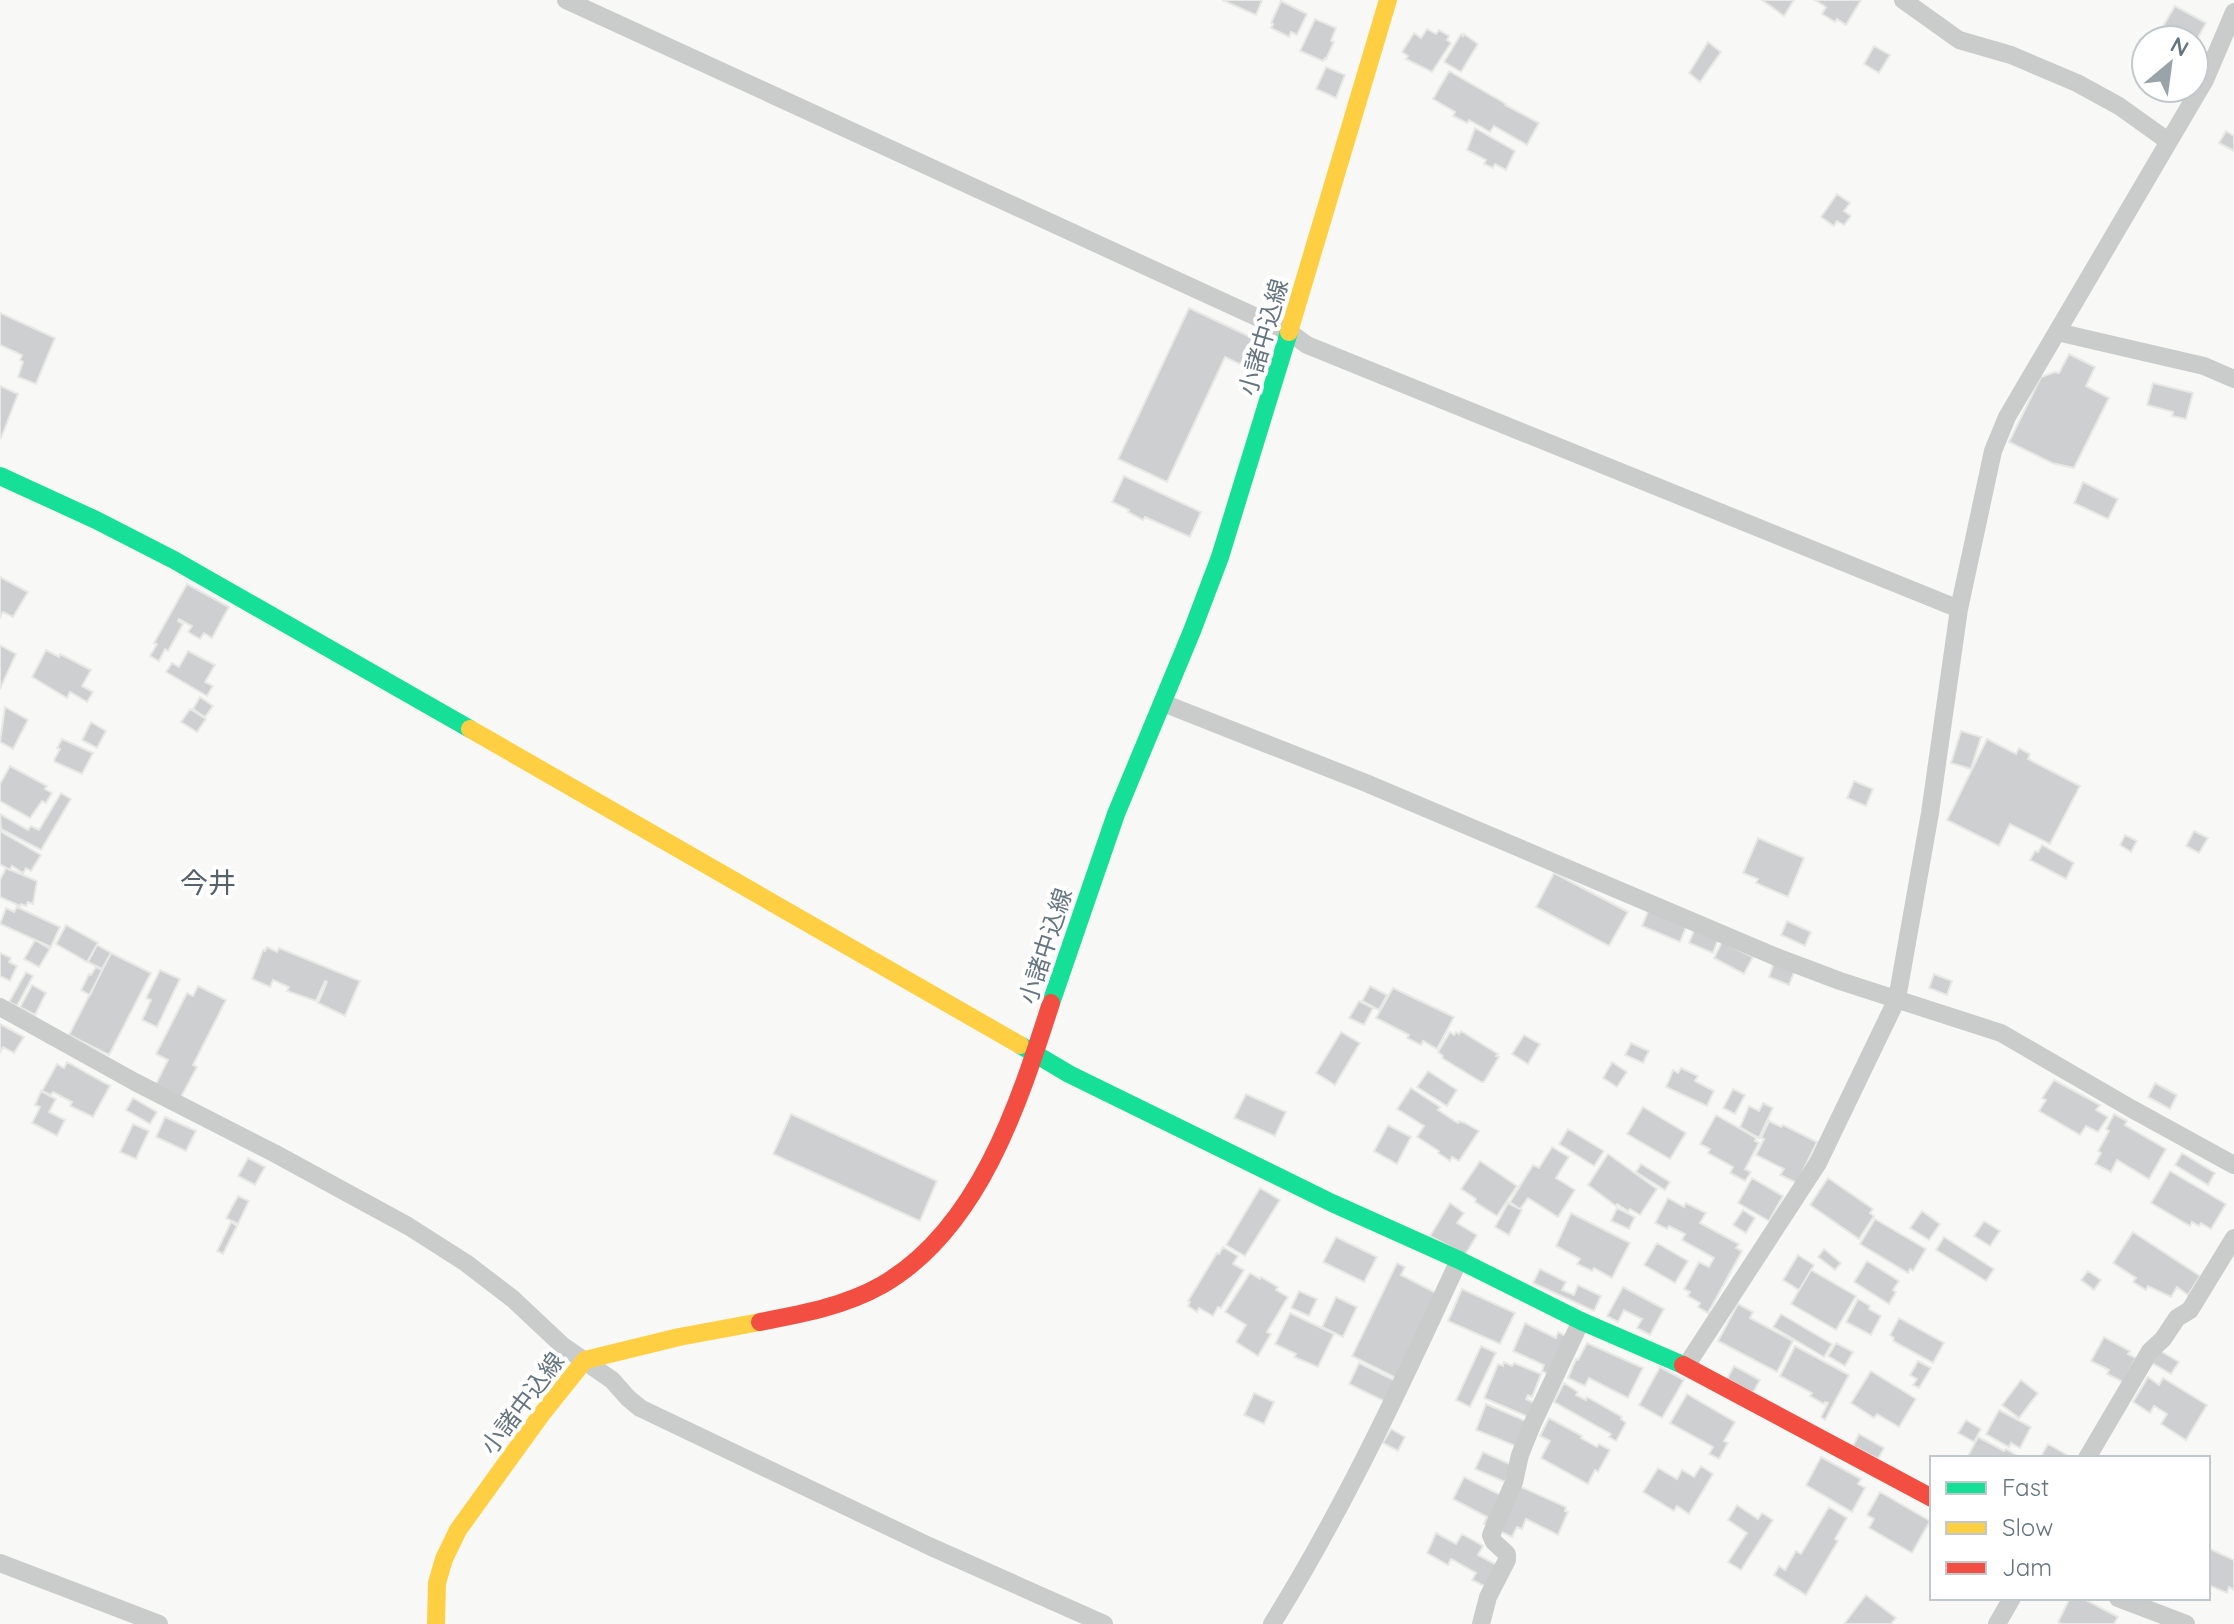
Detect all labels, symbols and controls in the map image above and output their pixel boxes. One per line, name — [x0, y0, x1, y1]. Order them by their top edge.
north arrow — [2130, 24, 2210, 104]
text: N — [2166, 30, 2194, 63]
street label: 小諸中込線 — [1232, 275, 1294, 399]
district label: 今井 — [180, 865, 236, 900]
street label: 小諸中込線 — [1012, 884, 1078, 1008]
street label: 小諸中込線 — [474, 1346, 570, 1460]
legend — [1930, 1456, 2210, 1600]
text: Fast — [2002, 1472, 2049, 1502]
text: Slow — [2002, 1512, 2053, 1542]
text: Jam — [2002, 1552, 2052, 1582]

